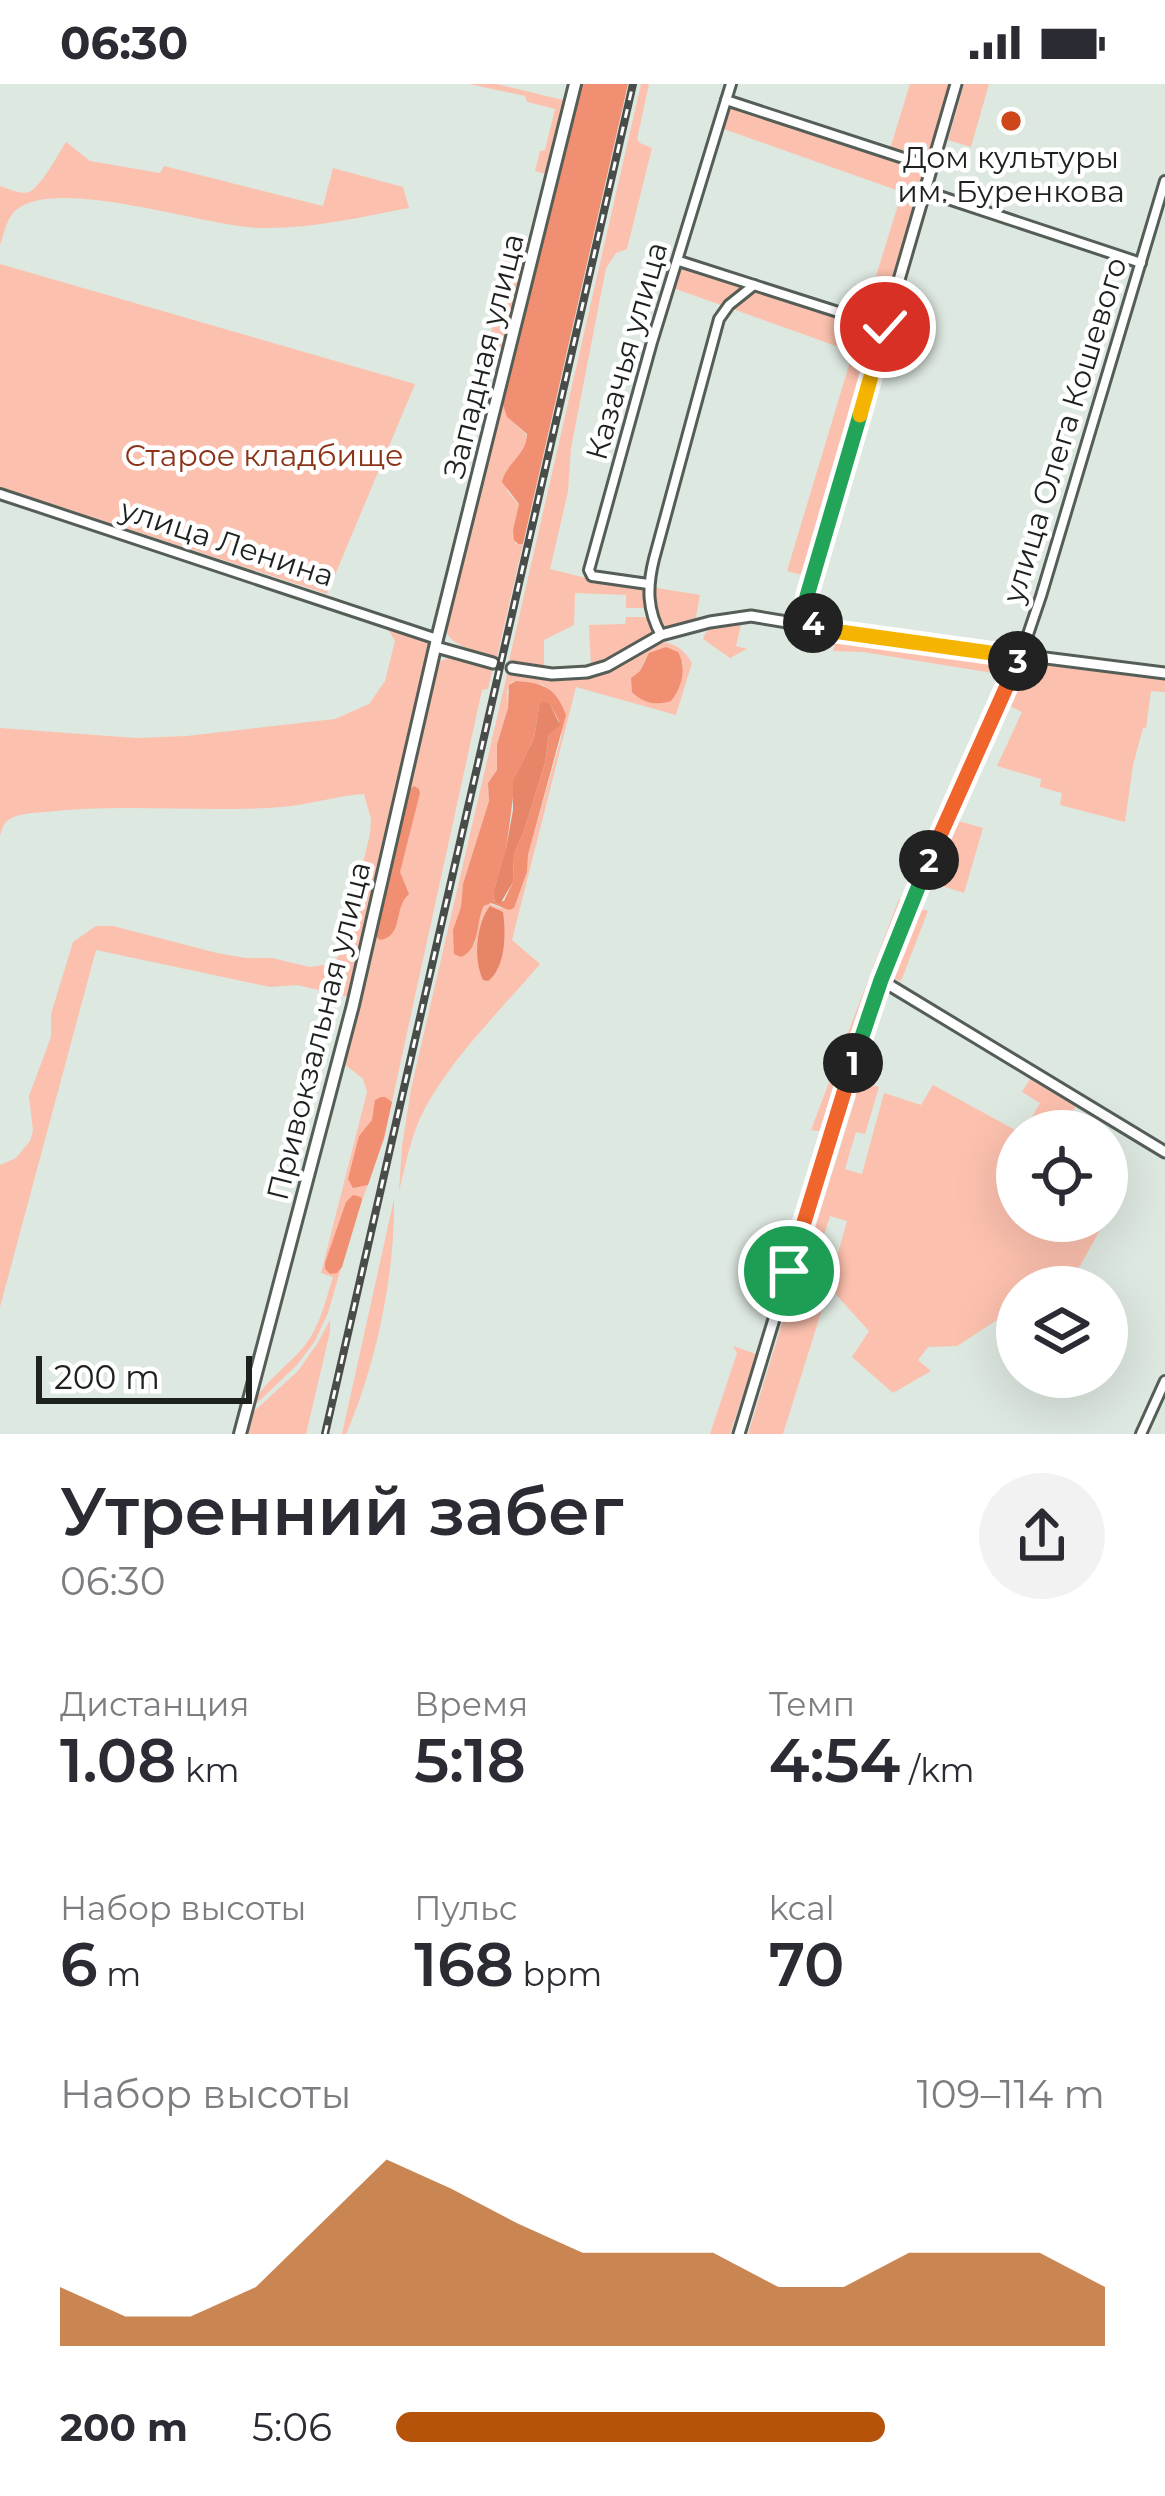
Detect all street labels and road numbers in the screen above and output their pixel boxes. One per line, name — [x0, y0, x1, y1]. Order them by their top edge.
street label: Западная улица — [435, 230, 532, 482]
street label: Казачья улица — [578, 238, 675, 464]
street label: улица Олега Кошевого — [994, 253, 1135, 608]
street label: улица Ленина — [115, 490, 339, 594]
street label: Привокзальная улица — [259, 858, 379, 1204]

